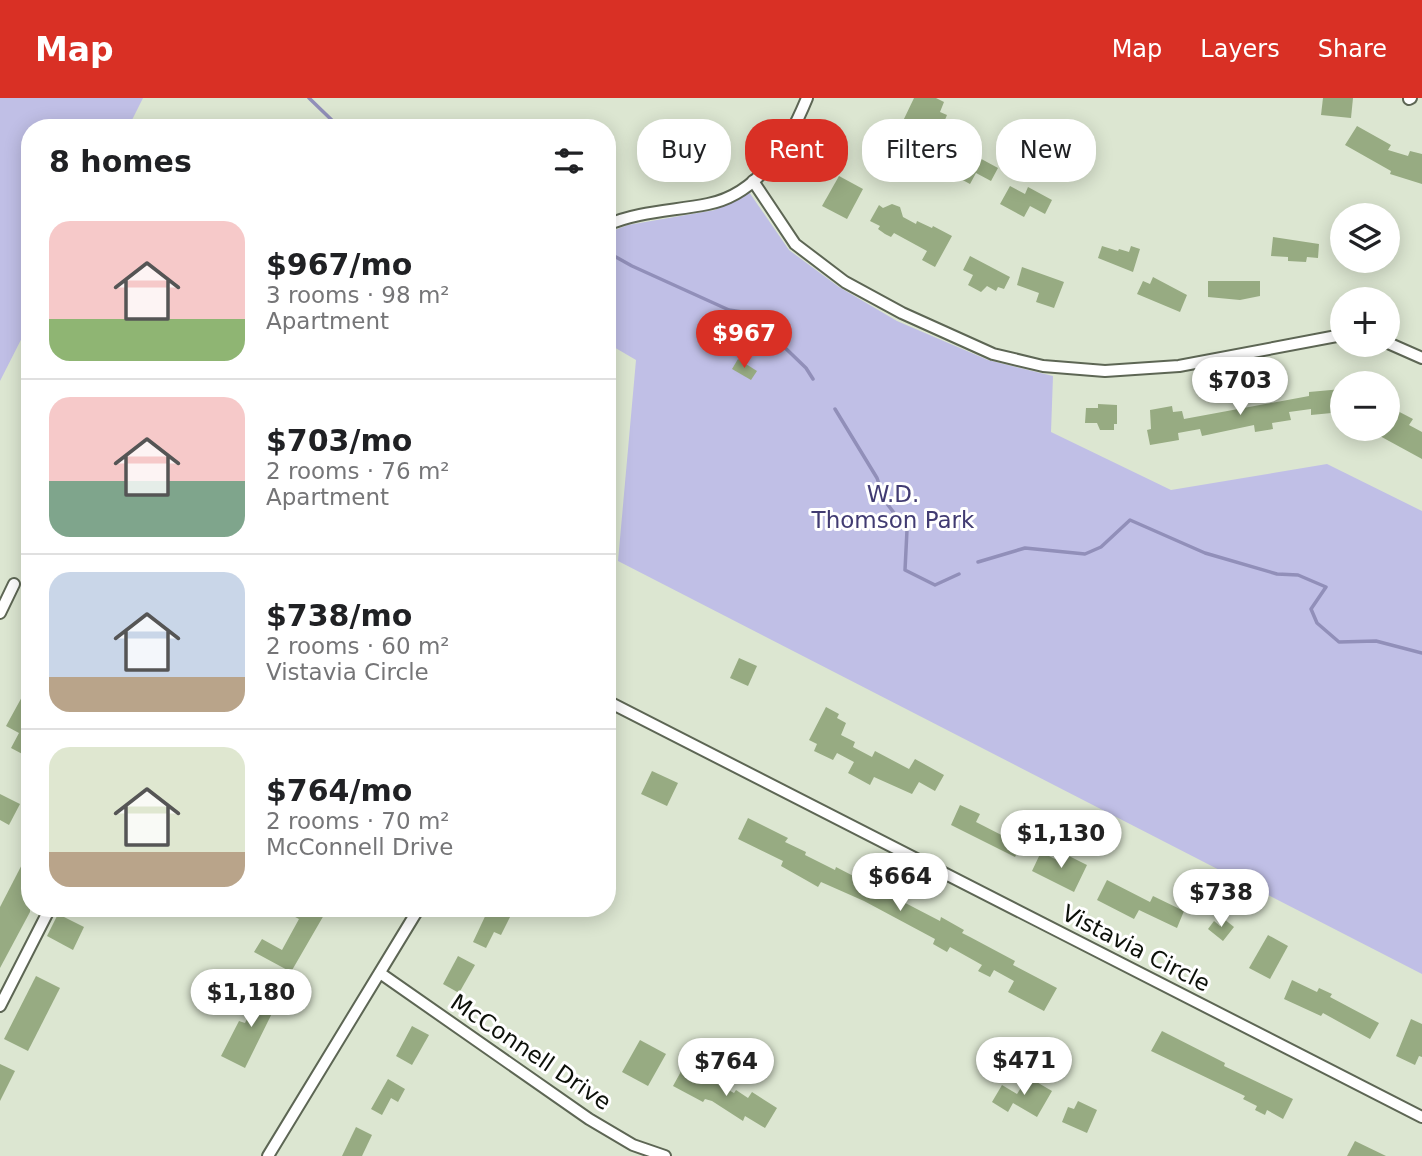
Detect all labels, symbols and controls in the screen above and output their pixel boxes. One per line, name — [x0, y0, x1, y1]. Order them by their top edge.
text: Map — [35, 30, 114, 69]
text: Map — [1112, 35, 1162, 63]
text: Layers — [1200, 35, 1280, 63]
text: Share — [1318, 35, 1387, 63]
chip: Buy — [637, 119, 731, 182]
chip: Rent — [745, 119, 848, 182]
chip: Filters — [862, 119, 982, 182]
chip: New — [996, 119, 1096, 182]
icon: filters — [550, 142, 588, 180]
text: 8 homes — [49, 144, 192, 179]
map controls — [1330, 203, 1400, 441]
button: layers — [1330, 203, 1400, 273]
text: $967/mo — [266, 247, 412, 282]
icon: home — [105, 249, 189, 333]
text: 3 rooms · 98 m² — [266, 282, 450, 308]
button: + — [1330, 287, 1400, 357]
text: Apartment — [266, 308, 389, 334]
pin: $967 — [703, 310, 785, 370]
text: $967 — [712, 320, 776, 346]
pin: $703 — [1199, 358, 1281, 417]
text: $703 — [1208, 367, 1272, 393]
button: − — [1330, 371, 1400, 441]
text: $703/mo — [266, 423, 412, 458]
icon: home — [105, 425, 189, 509]
text: 2 rooms · 76 m² — [266, 458, 450, 484]
park label: W.D. Thomson Park — [811, 481, 975, 533]
text: Apartment — [266, 484, 389, 510]
text: $738/mo — [266, 598, 412, 633]
icon: home — [105, 600, 189, 684]
text: 2 rooms · 60 m² — [266, 633, 450, 659]
text: Vistavia Circle — [266, 659, 429, 685]
text: $764/mo — [266, 773, 412, 808]
icon: home — [105, 775, 189, 859]
text: 2 rooms · 70 m² — [266, 808, 450, 834]
pin: $1,130 — [1004, 810, 1118, 870]
text: $1,130 — [1017, 820, 1105, 846]
text: McConnell Drive — [266, 834, 453, 860]
pin: $664 — [859, 854, 941, 913]
text: $664 — [868, 863, 932, 889]
pin: $738 — [1180, 870, 1262, 929]
text: $738 — [1189, 879, 1253, 905]
street label: Vistavia Circle — [1058, 899, 1214, 997]
pin: $1,180 — [194, 970, 308, 1029]
text: $1,180 — [207, 979, 295, 1005]
street label: McConnell Drive — [446, 989, 616, 1115]
pin: $764 — [685, 1038, 767, 1098]
pin: $471 — [983, 1038, 1065, 1097]
text: $471 — [992, 1047, 1056, 1073]
text: $764 — [694, 1048, 758, 1074]

